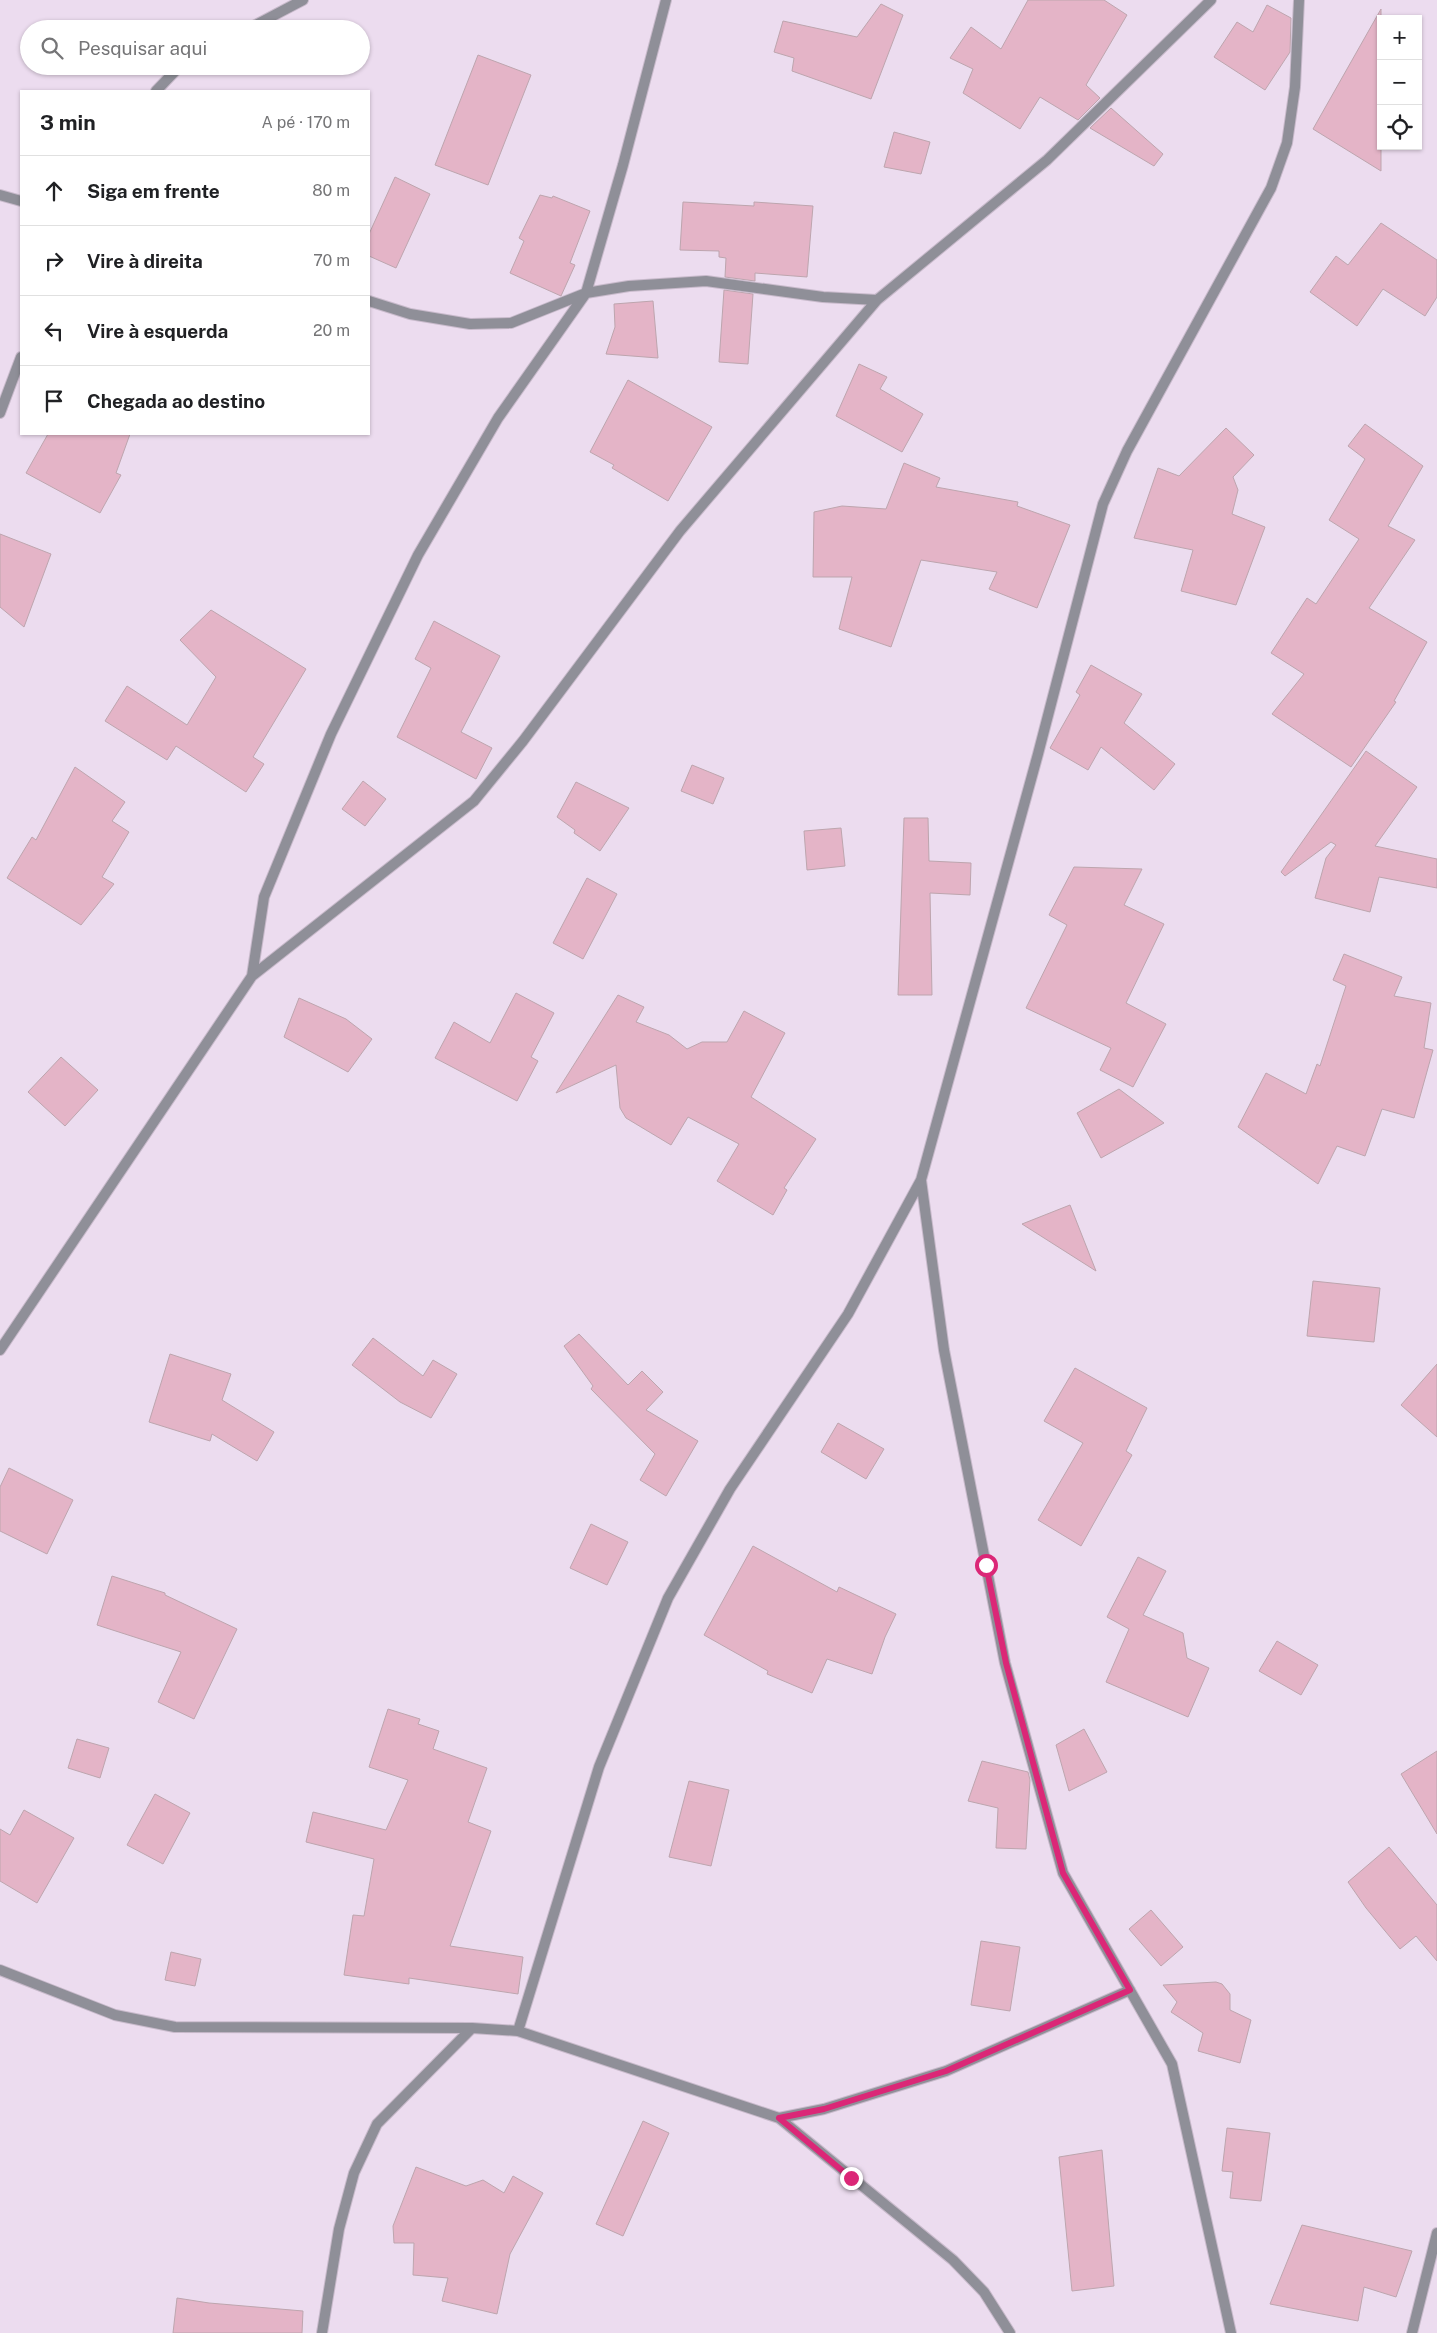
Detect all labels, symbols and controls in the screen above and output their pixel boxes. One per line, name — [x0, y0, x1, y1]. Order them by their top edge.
map controls — [1377, 15, 1422, 150]
button: + — [1377, 15, 1422, 60]
search box — [20, 20, 370, 75]
icon: search — [38, 34, 66, 62]
text: Pesquisar aqui — [78, 37, 207, 59]
button: − — [1377, 60, 1422, 105]
button: locate — [1377, 105, 1422, 150]
text: 3 min — [40, 110, 96, 135]
text: A pé · 170 m — [262, 113, 350, 132]
icon: ahead — [40, 177, 68, 205]
text: Siga em frente — [87, 180, 220, 202]
text: 80 m — [312, 181, 350, 200]
icon: right — [40, 247, 68, 275]
text: Vire à direita — [87, 250, 203, 272]
text: 70 m — [313, 251, 350, 270]
icon: left — [40, 317, 68, 345]
text: Vire à esquerda — [87, 320, 228, 342]
text: 20 m — [313, 321, 350, 340]
icon: arrive — [40, 387, 68, 415]
text: Chegada ao destino — [87, 390, 265, 412]
route start — [975, 1554, 998, 1577]
route end — [840, 2167, 863, 2190]

